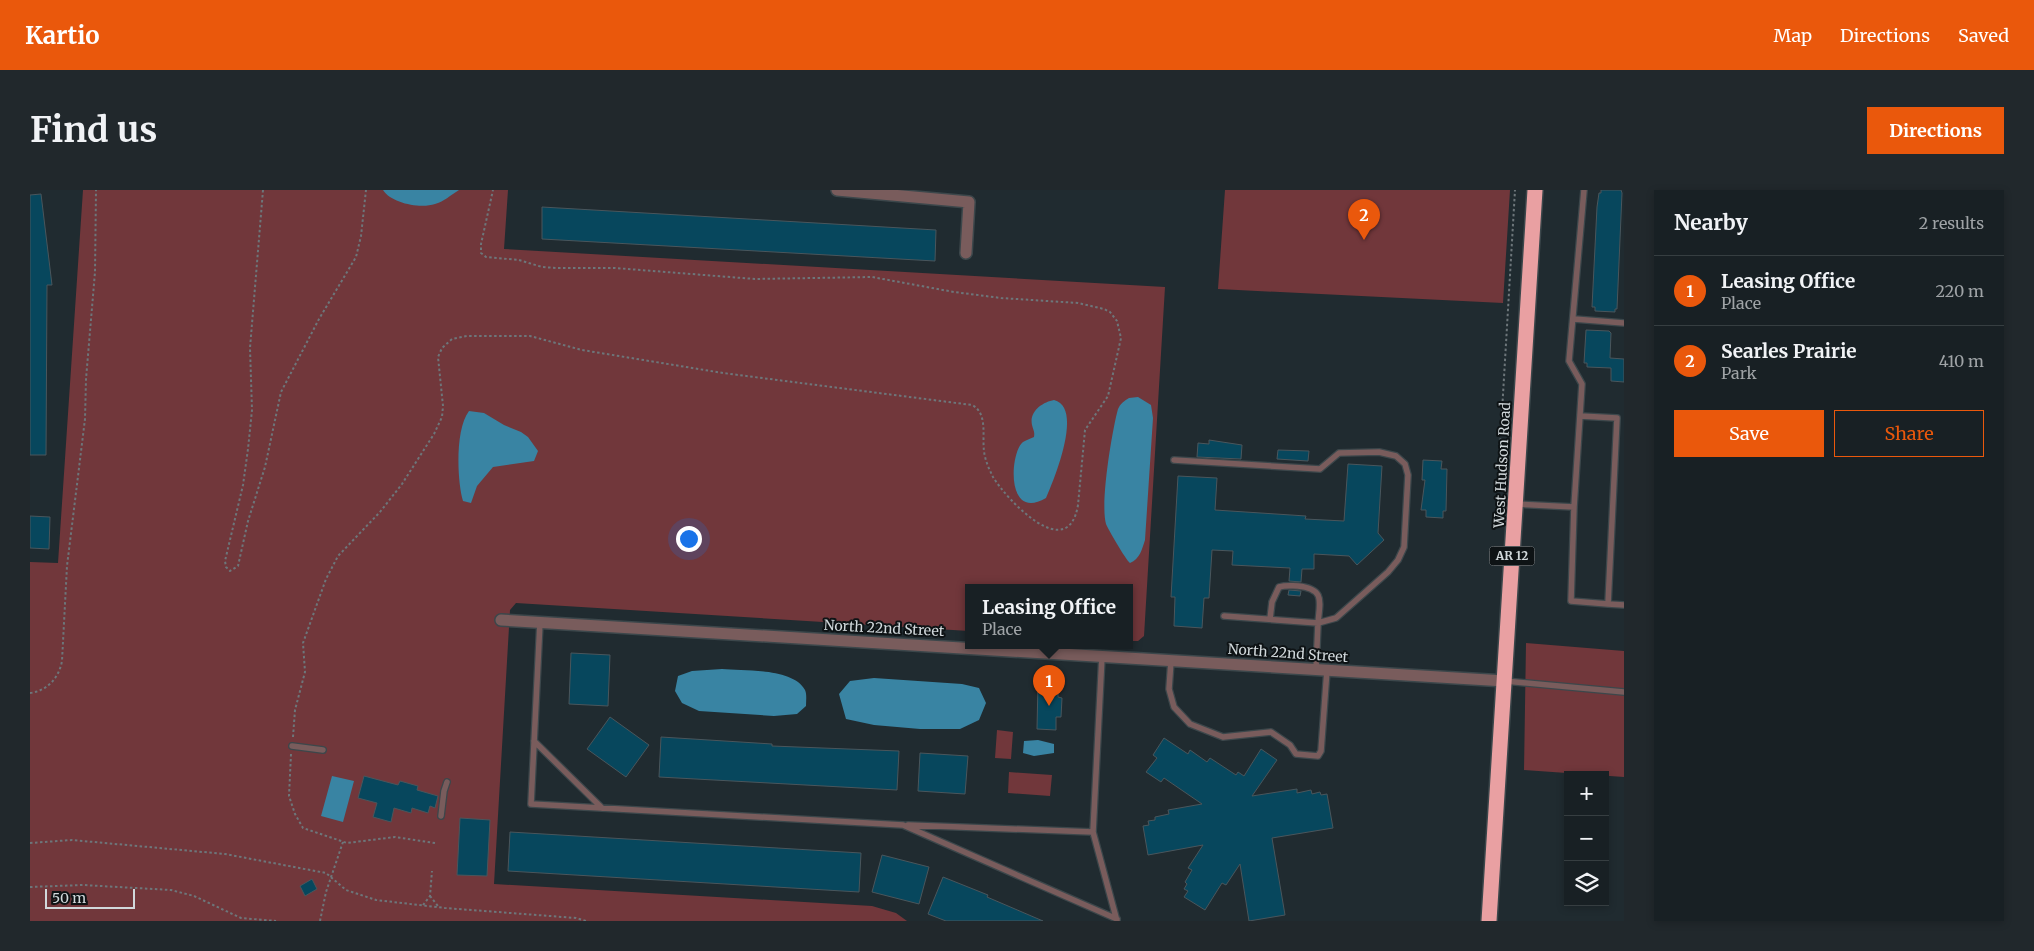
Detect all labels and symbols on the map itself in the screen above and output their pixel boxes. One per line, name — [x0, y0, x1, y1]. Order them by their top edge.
pin: 2 — [1348, 199, 1380, 240]
street label: West Hudson Road — [1490, 401, 1514, 529]
your location — [676, 526, 702, 552]
road number: AR 12 — [1490, 546, 1534, 566]
street label: North 22nd Street — [823, 616, 945, 640]
street label: North 22nd Street — [1227, 640, 1349, 666]
pin: 1 — [1033, 665, 1065, 706]
scale bar — [45, 886, 135, 909]

